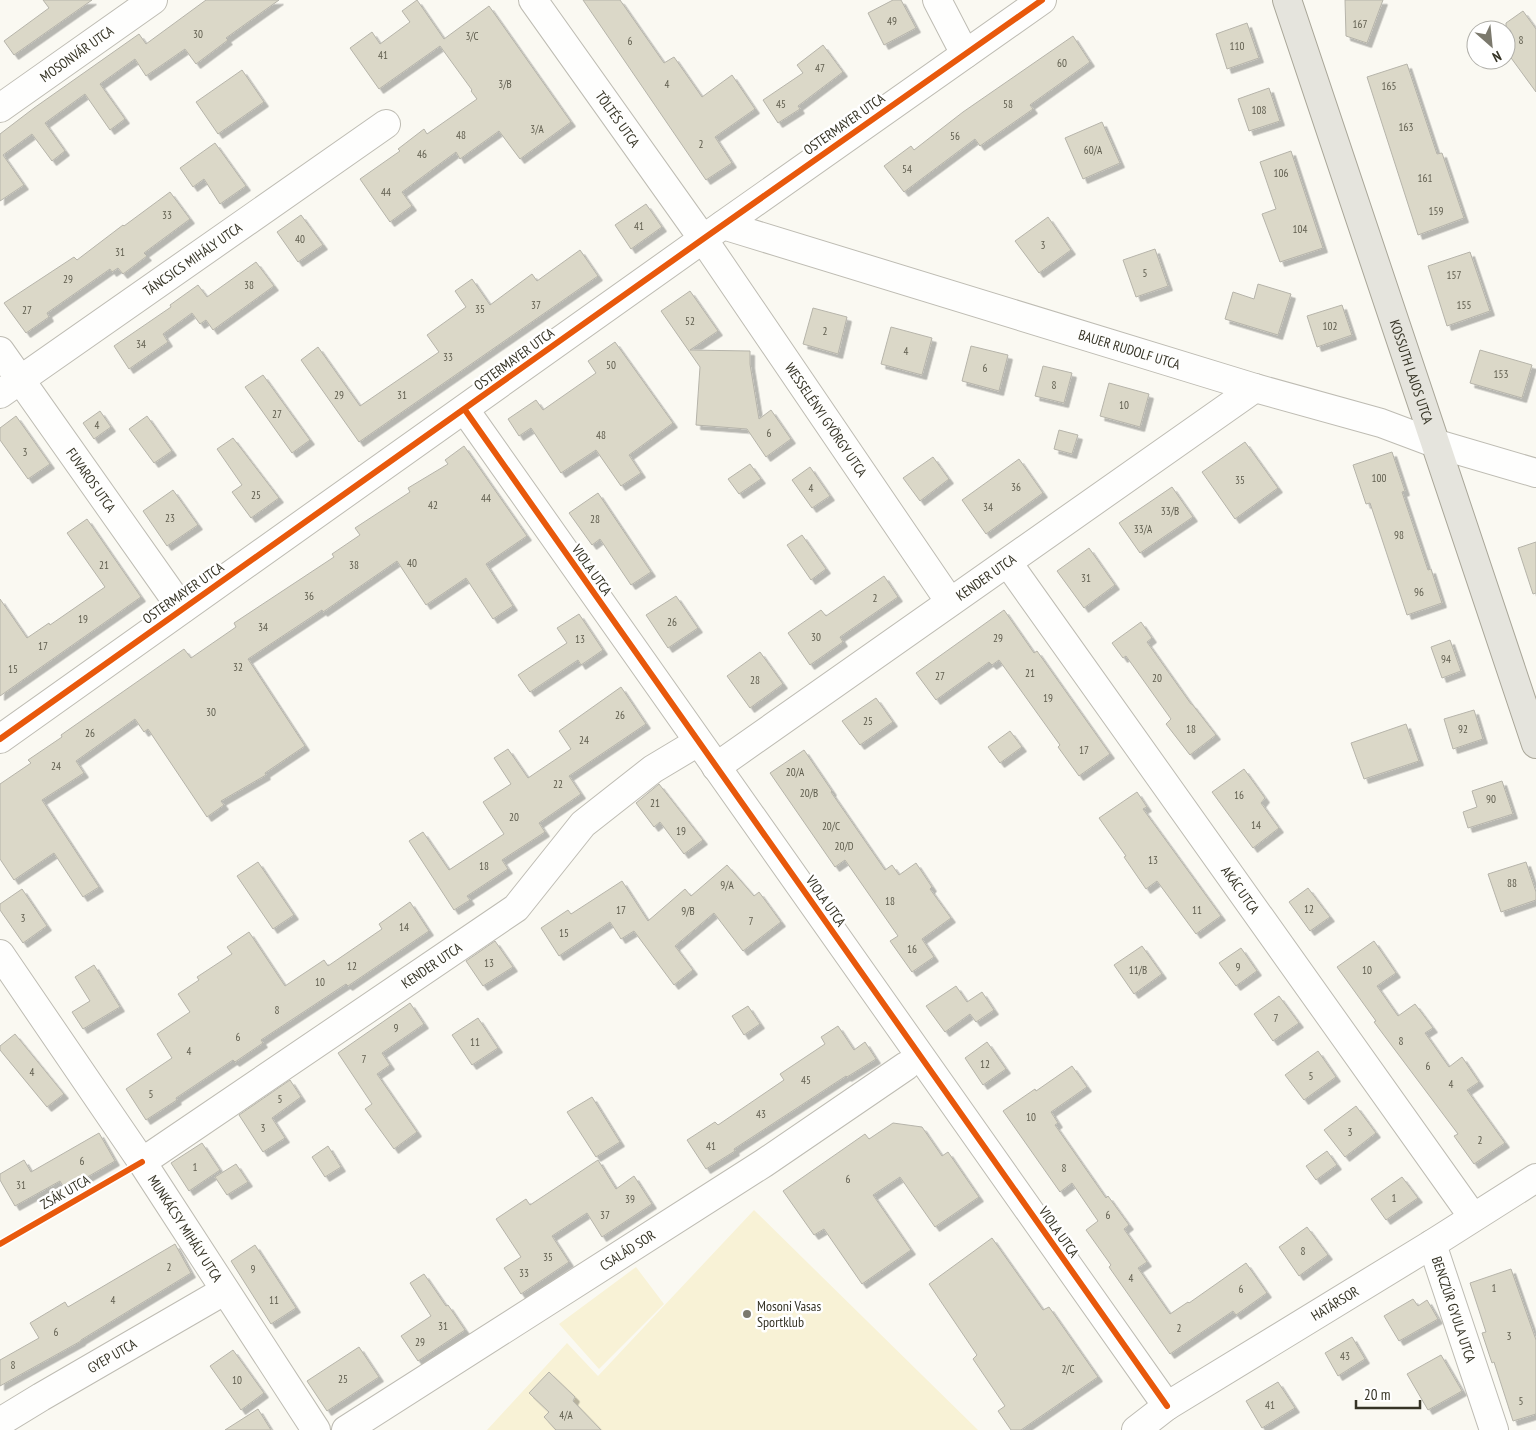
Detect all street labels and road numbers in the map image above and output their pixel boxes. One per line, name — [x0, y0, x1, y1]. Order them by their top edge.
street label: MOSONVÁR UTCA — [37, 21, 117, 86]
street label: TÖLTÉS UTCA — [591, 87, 644, 151]
street label: OSTERMAYER UTCA — [800, 89, 888, 159]
street label: TÁNCSICS MIHÁLY UTCA — [140, 218, 246, 300]
street label: KOSSUTH LAJOS UTCA — [1386, 317, 1437, 426]
street label: OSTERMAYER UTCA — [470, 324, 558, 394]
street label: BAUER RUDOLF UTCA — [1076, 325, 1183, 374]
street label: WESSELÉNYI GYÖRGY UTCA — [781, 359, 871, 481]
street label: FUVAROS UTCA — [62, 445, 120, 516]
street label: VIOLA UTCA — [567, 540, 616, 599]
street label: KENDER UTCA — [952, 550, 1020, 604]
street label: OSTERMAYER UTCA — [139, 558, 227, 628]
street label: AKÁC UTCA — [1217, 863, 1264, 917]
street label: VIOLA UTCA — [801, 871, 850, 930]
street label: KENDER UTCA — [398, 938, 466, 992]
street label: ZSÁK UTCA — [37, 1171, 93, 1213]
street label: MUNKÁCSY MIHÁLY UTCA — [144, 1172, 227, 1286]
street label: VIOLA UTCA — [1034, 1202, 1083, 1261]
street label: CSALÁD SOR — [596, 1226, 659, 1275]
street label: BENCZÚR GYULA UTCA — [1428, 1254, 1480, 1365]
street label: HATÁRSOR — [1308, 1282, 1362, 1325]
street label: GYEP UTCA — [84, 1334, 140, 1377]

